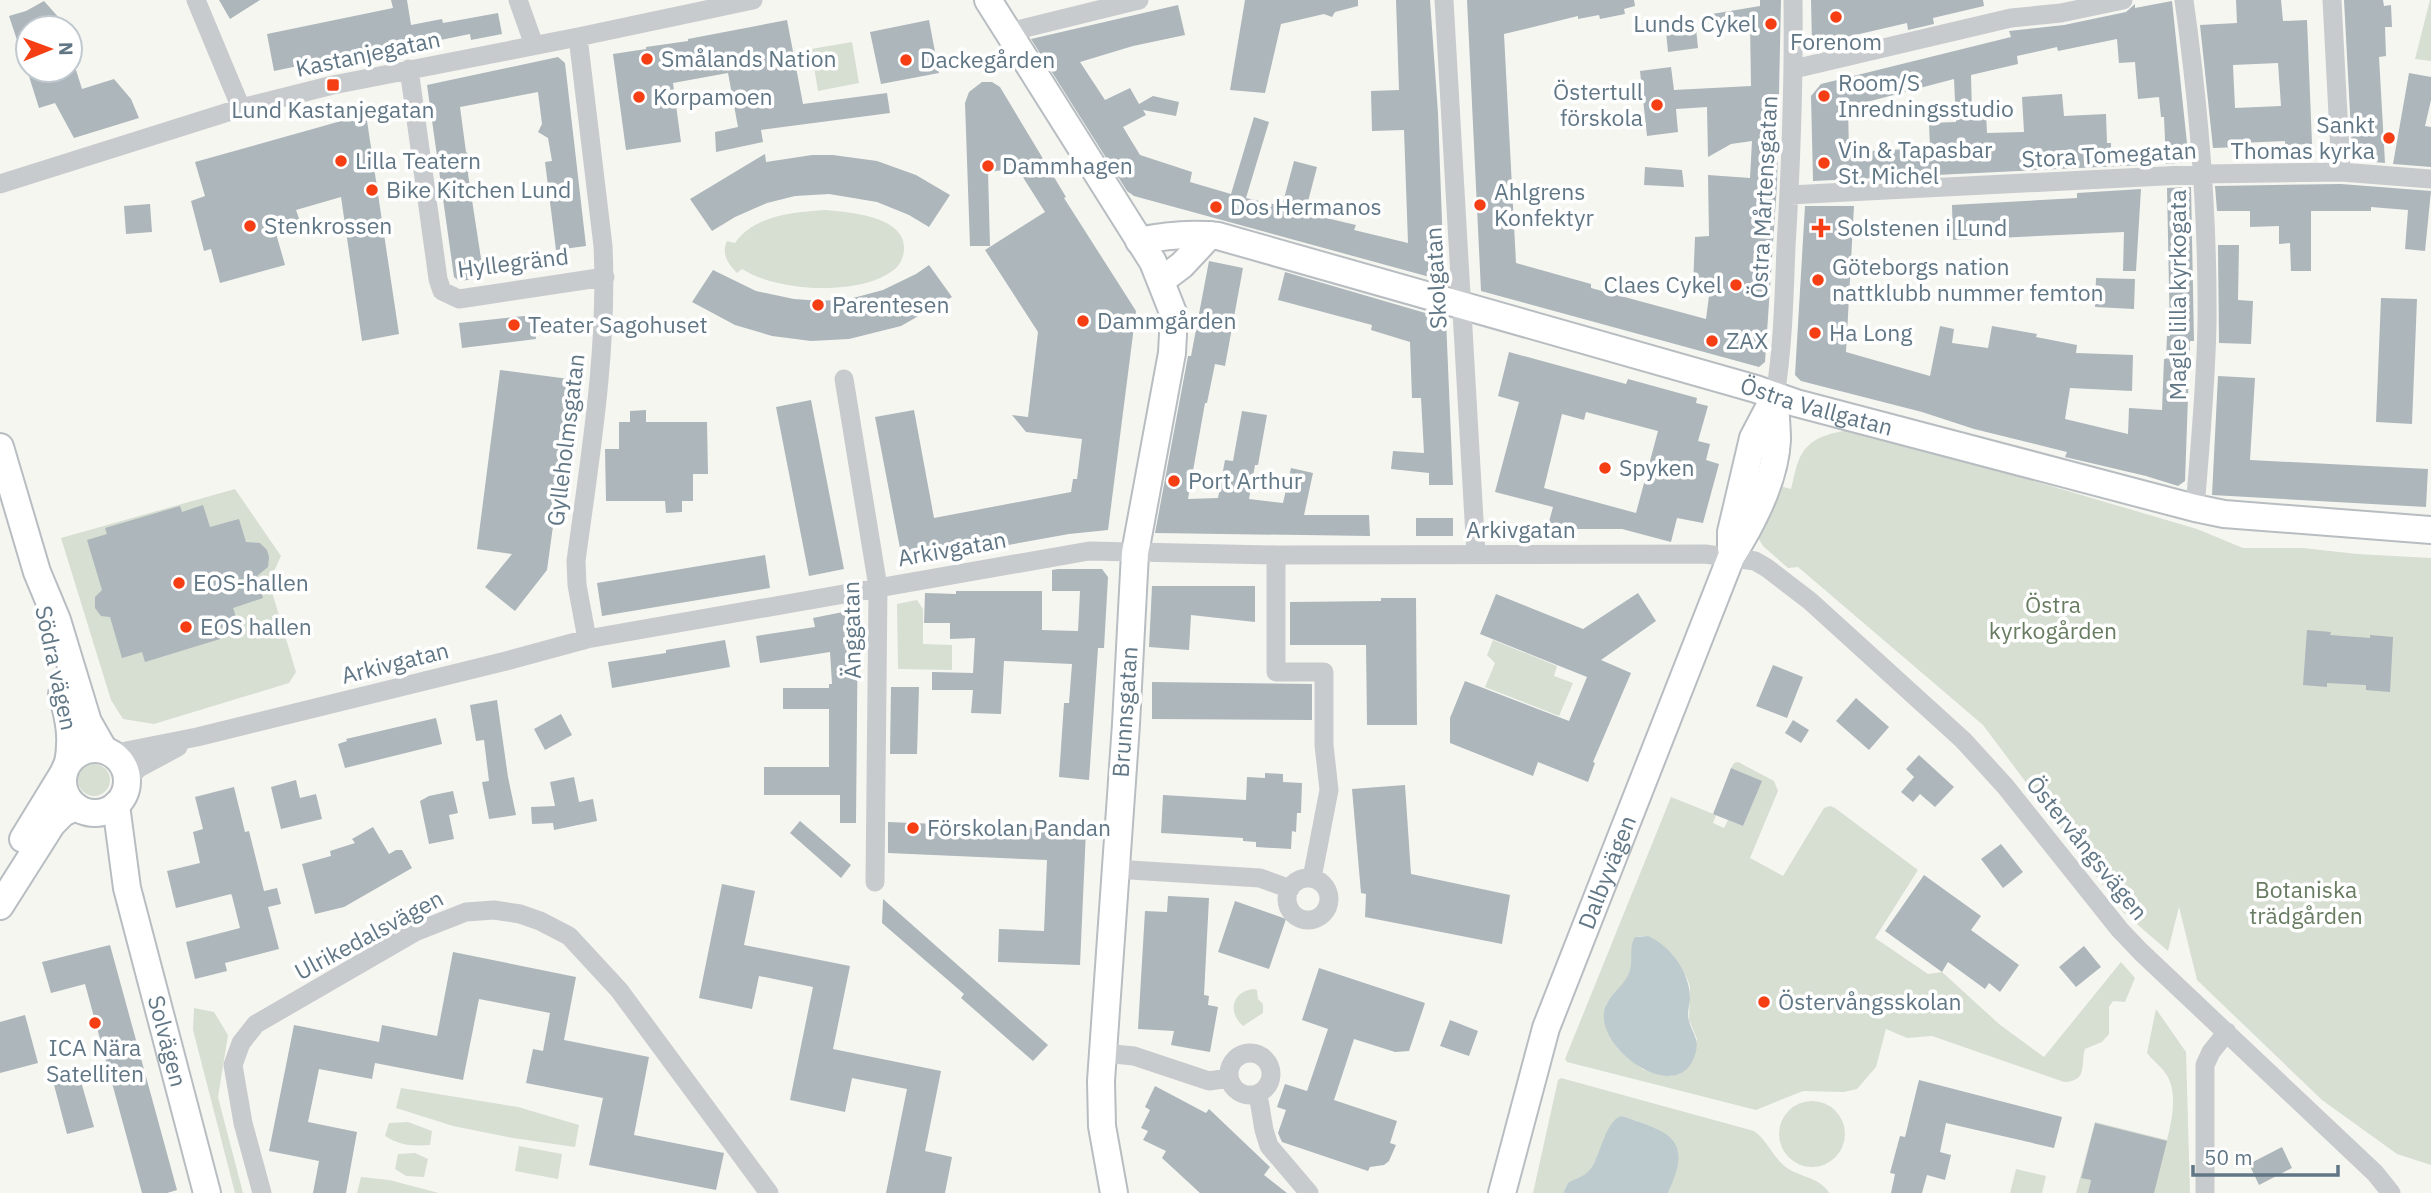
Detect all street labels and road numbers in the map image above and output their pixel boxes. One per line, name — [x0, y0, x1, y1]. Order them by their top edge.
street label: Kastanjegatan — [293, 23, 443, 83]
street label: Östra Mårtensgatan — [1743, 95, 1783, 299]
street label: Stora Tomegatan — [2021, 134, 2197, 174]
street label: Magle lilla kyrkogata — [2162, 190, 2192, 400]
street label: Skolgatan — [1417, 226, 1453, 330]
street label: Hyllegränd — [455, 240, 570, 284]
street label: Gylleholmsgatan — [540, 352, 590, 528]
street label: Östra Vallgatan — [1737, 369, 1896, 442]
street label: Arkivgatan — [1466, 514, 1576, 544]
street label: Arkivgatan — [895, 524, 1009, 572]
street label: Änggatan — [835, 581, 867, 679]
street label: Södra vägen — [29, 603, 85, 733]
street label: Arkivgatan — [338, 634, 452, 690]
street label: Brunnsgatan — [1104, 645, 1144, 779]
street label: Östervångsvägen — [2020, 769, 2155, 926]
street label: Dalbyvägen — [1570, 811, 1642, 933]
street label: Ulrikedalsvägen — [289, 882, 448, 986]
street label: Solvägen — [142, 992, 194, 1090]

